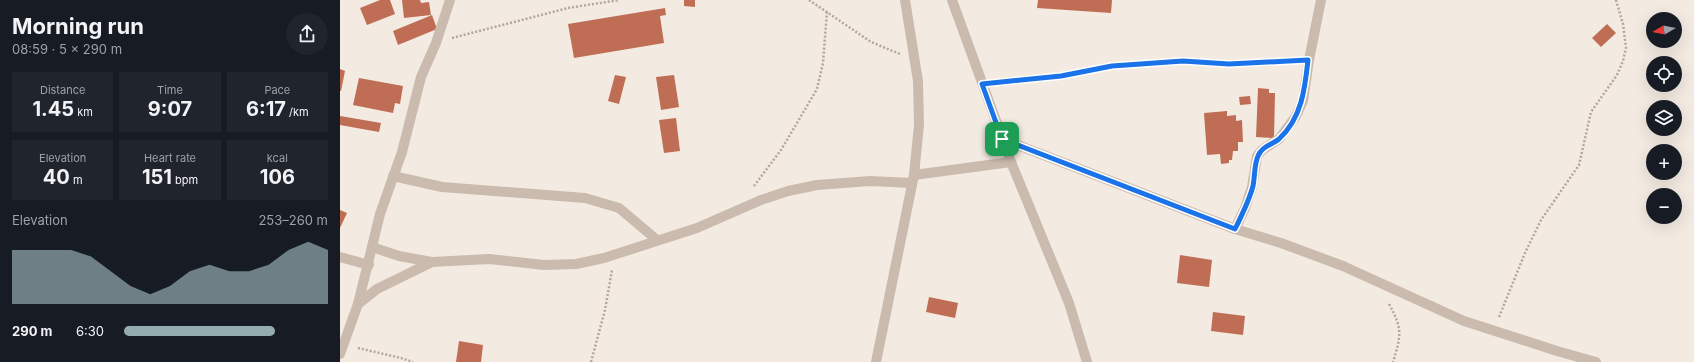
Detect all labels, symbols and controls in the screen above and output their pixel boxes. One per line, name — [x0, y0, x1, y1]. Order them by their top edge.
north arrow — [1646, 12, 1682, 48]
map controls — [1646, 12, 1682, 224]
text: Morning run — [12, 13, 144, 39]
button: share — [286, 13, 328, 55]
text: 08:59 · 5 × 290 m — [12, 41, 122, 57]
button: locate — [1646, 56, 1682, 92]
text: Distance — [40, 83, 85, 97]
text: Time — [157, 83, 183, 97]
text: Pace — [264, 83, 290, 97]
text: 1.45 — [32, 97, 74, 121]
text: 9:07 — [148, 97, 192, 121]
text: 6:17 — [246, 97, 286, 121]
button: layers — [1646, 100, 1682, 136]
text: km — [74, 105, 93, 119]
text: /km — [286, 105, 309, 119]
pin — [985, 122, 1019, 156]
icon: arrive — [991, 128, 1013, 150]
button: + — [1646, 144, 1682, 180]
text: Elevation — [39, 151, 86, 165]
text: Heart rate — [144, 151, 196, 165]
text: kcal — [267, 151, 288, 165]
text: 40 — [43, 165, 70, 189]
text: 151 — [142, 165, 172, 189]
text: 106 — [260, 165, 295, 189]
text: m — [70, 173, 83, 187]
text: bpm — [172, 173, 198, 187]
button: − — [1646, 188, 1682, 224]
text: Elevation — [12, 212, 68, 228]
text: 253–260 m — [258, 212, 328, 228]
text: 290 m — [12, 323, 52, 339]
text: 6:30 — [76, 323, 104, 339]

